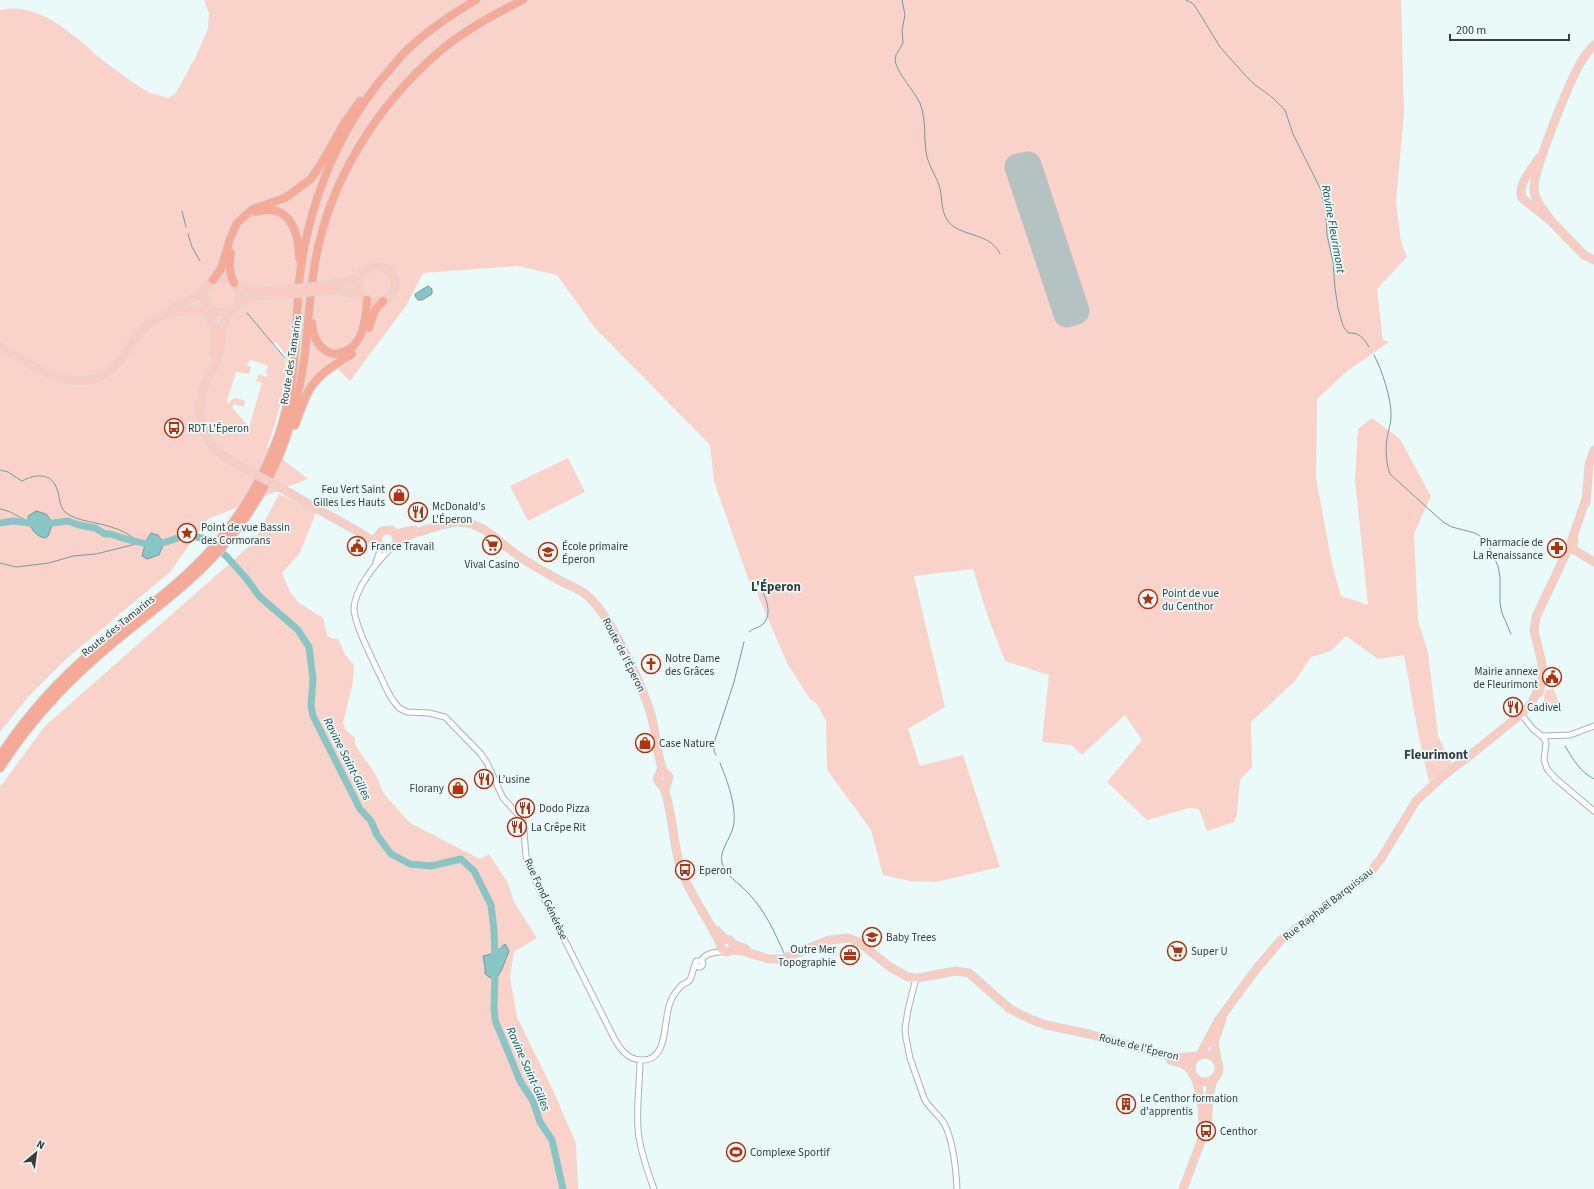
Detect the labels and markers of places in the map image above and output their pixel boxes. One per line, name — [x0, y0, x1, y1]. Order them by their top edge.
bus stop icon: RDT L'Éperon — [163, 417, 185, 439]
place label: RDT L'Éperon — [188, 421, 249, 436]
place label: Feu Vert Saint Gilles Les Hauts — [313, 482, 385, 510]
shop icon: Feu Vert Saint Gilles Les Hauts — [388, 484, 410, 506]
place label: McDonald's L'Éperon — [432, 499, 486, 527]
restaurant icon: McDonald's L'Éperon — [407, 501, 429, 523]
place label: Point de vue Bassin des Cormorans — [201, 520, 290, 548]
place icon: Point de vue Bassin des Cormorans — [176, 522, 198, 544]
supermarket icon: Vival Casino — [481, 534, 503, 556]
public building icon: France Travail — [346, 535, 368, 557]
place label: Pharmacie de La Renaissance — [1473, 535, 1544, 563]
pharmacy icon: Pharmacie de La Renaissance — [1546, 537, 1568, 559]
place label: France Travail — [371, 539, 434, 554]
place label: École primaire Éperon — [562, 539, 629, 567]
school or university icon: École primaire Éperon — [537, 541, 559, 563]
place label: Vival Casino — [465, 557, 520, 572]
place label: Point de vue du Centhor — [1162, 586, 1219, 614]
place icon: Point de vue du Centhor — [1137, 588, 1159, 610]
place label: Notre Dame des Grâces — [665, 651, 720, 679]
church icon: Notre Dame des Grâces — [640, 653, 662, 675]
place label: Mairie annexe de Fleurimont — [1473, 664, 1539, 692]
public building icon: Mairie annexe de Fleurimont — [1541, 666, 1563, 688]
restaurant icon: Cadivel — [1502, 696, 1524, 718]
place label: Cadivel — [1527, 700, 1561, 715]
shop icon: Case Nature — [634, 732, 656, 754]
place label: Case Nature — [659, 736, 715, 751]
restaurant icon: L’usine — [473, 768, 495, 790]
place label: L’usine — [498, 772, 531, 787]
shop icon: Florany — [447, 777, 469, 799]
place label: Florany — [410, 781, 444, 796]
restaurant icon: Dodo Pizza — [514, 797, 536, 819]
place label: Dodo Pizza — [539, 801, 590, 816]
restaurant icon: La Crêpe Rit — [506, 816, 528, 838]
place label: La Crêpe Rit — [531, 820, 586, 835]
bus stop icon: Eperon — [674, 859, 696, 881]
place label: Eperon — [699, 863, 732, 878]
school or university icon: Baby Trees — [861, 926, 883, 948]
place label: Baby Trees — [886, 930, 936, 945]
supermarket icon: Super U — [1166, 940, 1188, 962]
place label: Outre Mer Topographie — [778, 942, 837, 970]
office icon: Outre Mer Topographie — [839, 944, 861, 966]
place label: Super U — [1191, 944, 1228, 959]
place label: Le Centhor formation d'apprentis — [1140, 1091, 1238, 1119]
building icon: Le Centhor formation d'apprentis — [1115, 1093, 1137, 1115]
bus stop icon: Centhor — [1195, 1120, 1217, 1142]
place label: Centhor — [1220, 1124, 1257, 1139]
sports icon: Complexe Sportif — [725, 1141, 747, 1163]
place label: Complexe Sportif — [750, 1145, 830, 1160]

